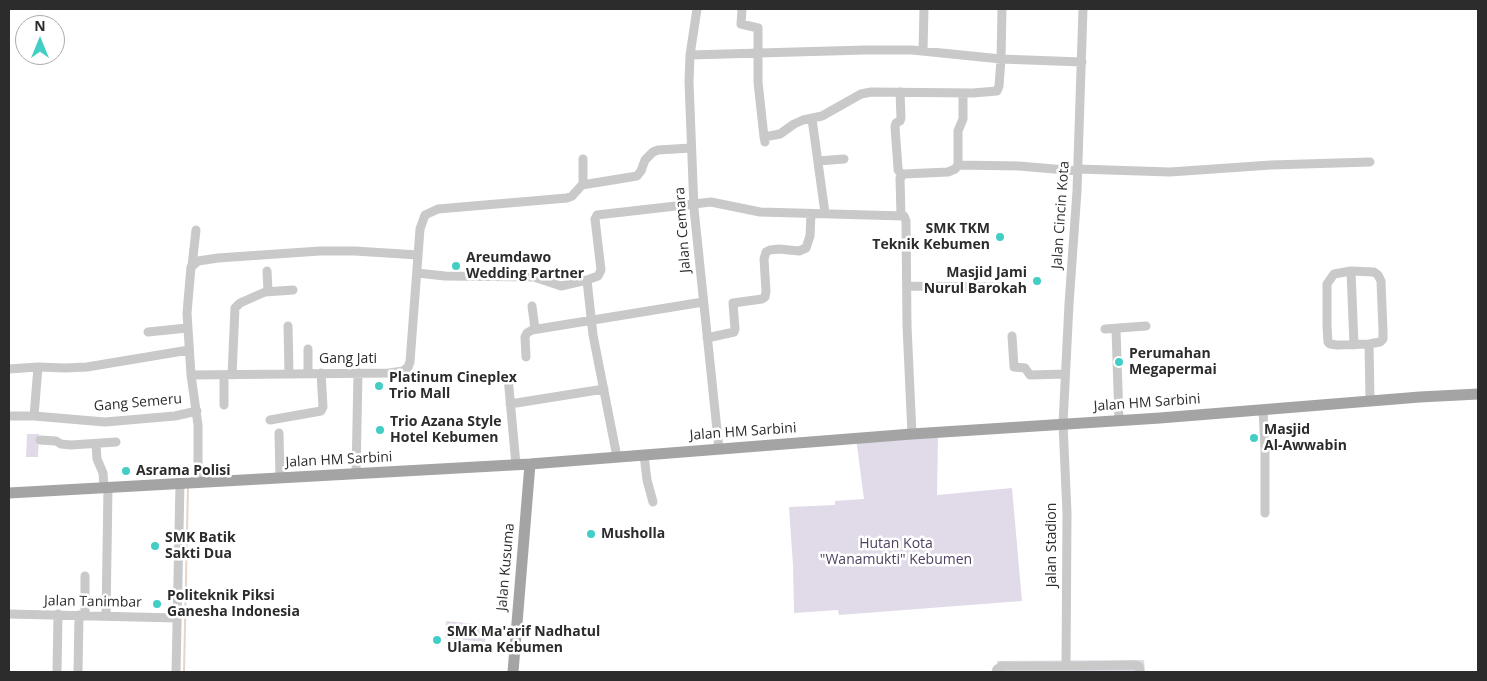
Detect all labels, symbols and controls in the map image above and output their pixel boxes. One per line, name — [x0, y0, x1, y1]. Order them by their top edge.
north arrow — [15, 15, 65, 65]
text: N — [34, 16, 46, 35]
street label: Jalan Cincin Kota — [1049, 160, 1073, 270]
street label: Jalan Cemara — [672, 187, 694, 273]
place label: SMK TKM Teknik Kebumen — [872, 221, 990, 253]
marker: SMK TKM Teknik Kebumen — [994, 231, 1006, 243]
place label: Areumdawo Wedding Partner — [466, 250, 584, 282]
marker: Areumdawo Wedding Partner — [450, 260, 462, 272]
place label: Masjid Jami Nurul Barokah — [924, 265, 1027, 298]
marker: Masjid Jami Nurul Barokah — [1031, 275, 1043, 287]
place label: Perumahan Megapermai — [1129, 346, 1217, 378]
street label: Gang Jati — [319, 351, 377, 367]
marker: Perumahan Megapermai — [1113, 356, 1125, 368]
place label: Platinum Cineplex Trio Mall — [389, 370, 517, 402]
marker: Platinum Cineplex Trio Mall — [373, 380, 385, 392]
street label: Gang Semeru — [93, 391, 183, 415]
street label: Jalan HM Sarbini — [1093, 391, 1201, 415]
place label: Trio Azana Style Hotel Kebumen — [390, 414, 502, 447]
street label: Jalan HM Sarbini — [689, 420, 797, 444]
place label: Masjid Al-Awwabin — [1264, 422, 1347, 454]
marker: Trio Azana Style Hotel Kebumen — [374, 424, 386, 436]
marker: Masjid Al-Awwabin — [1248, 432, 1260, 444]
street label: Jalan HM Sarbini — [285, 449, 393, 471]
place label: Asrama Polisi — [136, 463, 231, 479]
marker: Asrama Polisi — [120, 465, 132, 477]
street label: Jalan Stadion — [1044, 503, 1060, 587]
street label: Jalan Kusuma — [494, 522, 518, 612]
place label: Musholla — [601, 526, 665, 542]
marker: Musholla — [585, 528, 597, 540]
place label: SMK Batik Sakti Dua — [165, 530, 236, 562]
park label: Hutan Kota "Wanamukti" Kebumen — [820, 536, 972, 568]
marker: SMK Batik Sakti Dua — [149, 540, 161, 552]
place label: Politeknik Piksi Ganesha Indonesia — [167, 588, 300, 620]
street label: Jalan Tanimbar — [44, 593, 142, 611]
marker: Politeknik Piksi Ganesha Indonesia — [151, 598, 163, 610]
place label: SMK Ma'arif Nadhatul Ulama Kebumen — [447, 624, 600, 656]
marker: SMK Ma'arif Nadhatul Ulama Kebumen — [431, 634, 443, 646]

